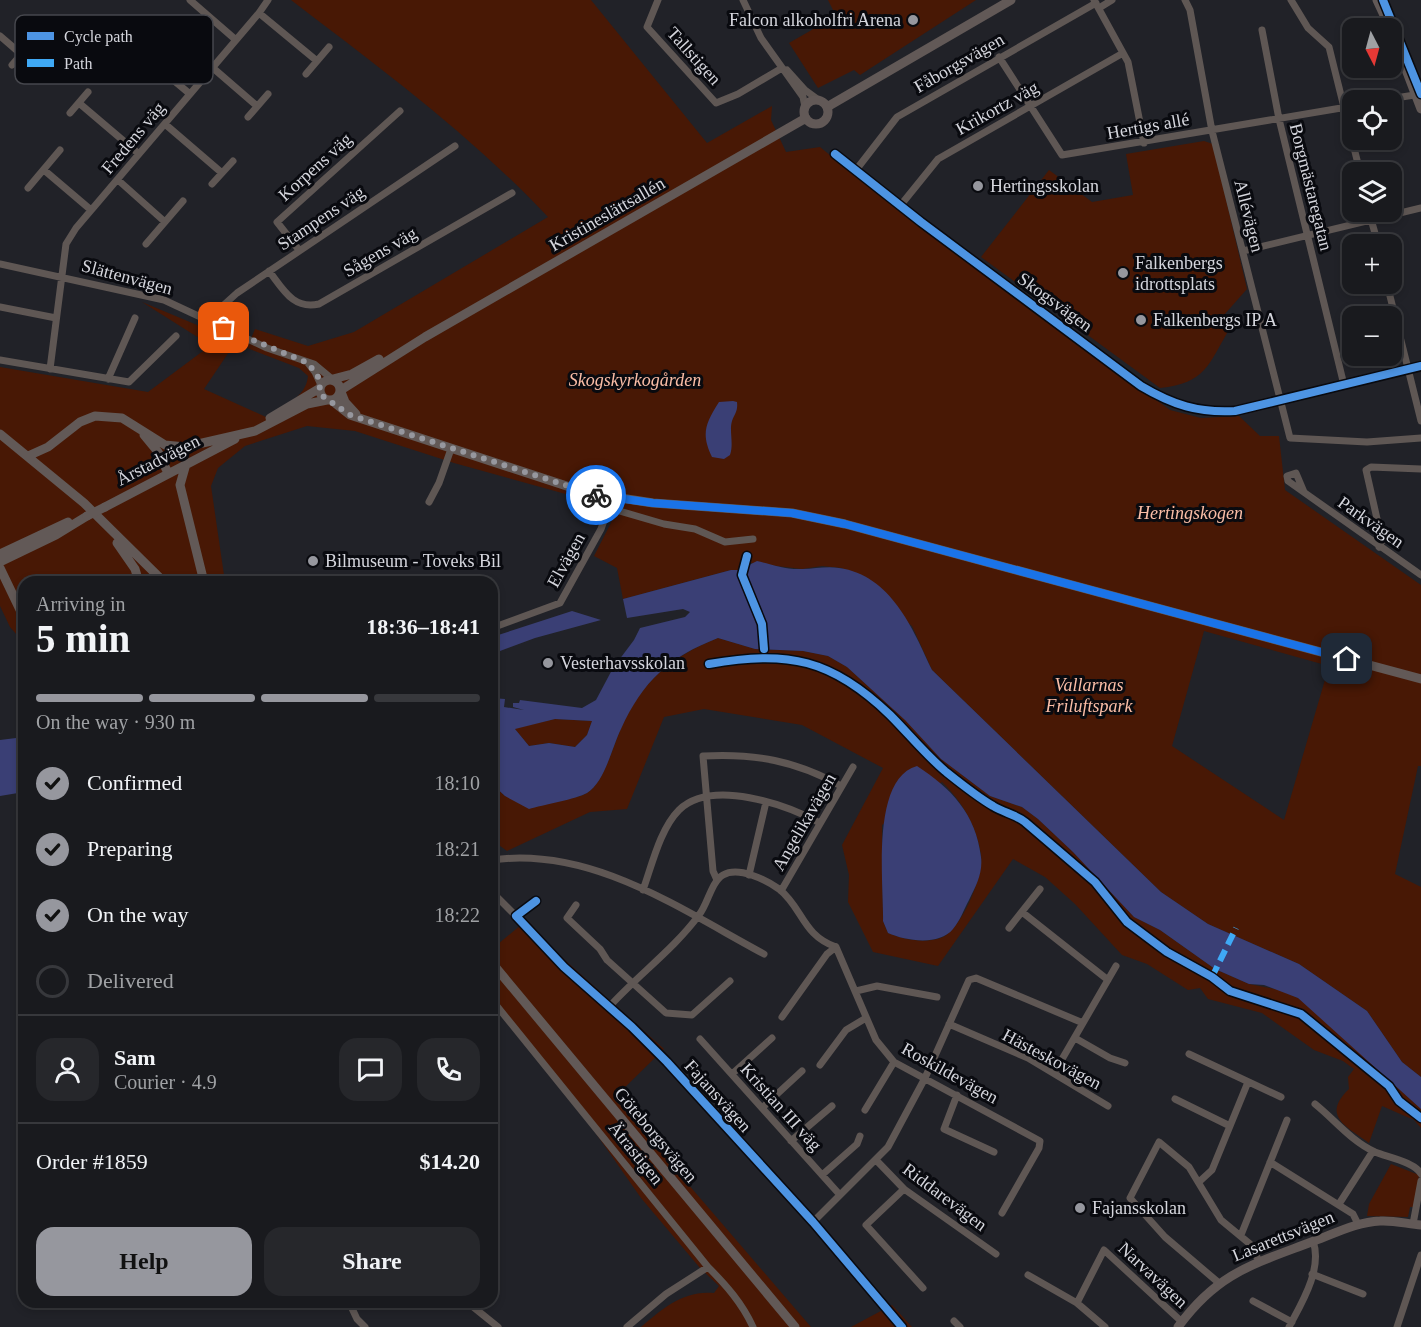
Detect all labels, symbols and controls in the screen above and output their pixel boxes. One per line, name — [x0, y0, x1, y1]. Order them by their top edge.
place label: Falcon alkoholfri Arena — [729, 10, 901, 30]
marker: Falcon alkoholfri Arena — [906, 13, 920, 27]
legend — [15, 15, 213, 84]
north arrow — [1342, 18, 1402, 78]
map controls — [1342, 18, 1402, 366]
street label: Tallstigen — [663, 23, 725, 89]
text: Cycle path — [64, 28, 133, 46]
street label: Fåborgsvägen — [910, 29, 1008, 97]
text: Path — [64, 55, 92, 72]
street label: Krikortz väg — [952, 77, 1042, 139]
button: locate — [1342, 90, 1402, 150]
street label: Fredens väg — [97, 98, 169, 178]
street label: Hertigs allé — [1105, 109, 1191, 143]
street label: Borgmästaregatan — [1285, 121, 1337, 253]
street label: Korpens väg — [274, 129, 356, 205]
button: layers — [1342, 162, 1402, 222]
street label: Kristineslättsallén — [546, 173, 668, 255]
place label: Hertingsskolan — [990, 176, 1099, 196]
street label: Allévägen — [1230, 178, 1268, 254]
marker: Hertingsskolan — [971, 179, 985, 193]
street label: Stampens väg — [274, 182, 368, 254]
street label: Sågens väg — [340, 223, 420, 281]
button: + — [1342, 234, 1402, 294]
place label: Falkenbergs idrottsplats — [1135, 253, 1223, 294]
street label: Slättenvägen — [80, 255, 174, 299]
marker: Falkenbergs idrottsplats — [1116, 266, 1130, 280]
street label: Skogsvägen — [1014, 268, 1096, 336]
pin — [198, 302, 249, 353]
button: − — [1342, 306, 1402, 366]
place label: Falkenbergs IP A — [1153, 310, 1277, 330]
icon: bag — [207, 311, 240, 344]
marker: Falkenbergs IP A — [1134, 313, 1148, 327]
park label: Skogskyrkogården — [569, 370, 701, 390]
street label: Årstadvägen — [113, 430, 203, 490]
courier — [566, 465, 626, 525]
icon: bike — [580, 479, 613, 512]
street label: Parkvägen — [1334, 492, 1408, 552]
park label: Hertingskogen — [1136, 503, 1243, 523]
street label: Elvägen — [543, 529, 589, 591]
place label: Bilmuseum - Toveks Bil — [325, 551, 501, 571]
marker: Bilmuseum - Toveks Bil — [306, 554, 320, 568]
text: Arriving in — [36, 593, 125, 615]
text: 18:36–18:41 — [366, 614, 480, 639]
text: 5 min — [36, 617, 130, 660]
pin — [1321, 633, 1372, 684]
icon: home — [1330, 642, 1363, 675]
place label: Vesterhavsskolan — [560, 653, 685, 673]
marker: Vesterhavsskolan — [541, 656, 555, 670]
park label: Vallarnas Friluftspark — [1044, 675, 1134, 716]
text: On the way · 930 m — [36, 711, 195, 733]
icon: check — [36, 767, 69, 800]
text: Confirmed — [87, 770, 182, 795]
street label: Angelikavägen — [768, 770, 840, 874]
text: 18:10 — [434, 772, 480, 794]
icon: check — [36, 833, 69, 866]
text: Preparing — [87, 836, 173, 861]
text: 18:21 — [434, 838, 480, 860]
icon: check — [36, 899, 69, 932]
text: On the way — [87, 902, 188, 927]
text: 18:22 — [434, 904, 480, 926]
text: Delivered — [87, 968, 174, 993]
street label: Hästeskovägen — [999, 1025, 1105, 1093]
button: person — [36, 1038, 99, 1101]
button: chat — [339, 1038, 402, 1101]
button: phone — [417, 1038, 480, 1101]
street label: Roskildevägen — [898, 1038, 1002, 1108]
text: Sam — [114, 1045, 156, 1070]
street label: Fajansvägen — [680, 1056, 756, 1136]
street label: Kristian III väg — [736, 1059, 826, 1155]
text: Courier · 4.9 — [114, 1071, 217, 1093]
street label: Göteborgsvägen — [611, 1084, 701, 1186]
street label: Ätrastigen — [605, 1118, 667, 1188]
text: Order #1859 — [36, 1149, 148, 1174]
text: $14.20 — [420, 1149, 480, 1174]
street label: Riddarevägen — [899, 1159, 991, 1235]
place label: Fajansskolan — [1092, 1198, 1186, 1218]
marker: Fajansskolan — [1073, 1201, 1087, 1215]
street label: Lasarettsvägen — [1229, 1207, 1337, 1265]
button: Help — [36, 1227, 252, 1296]
button: Share — [264, 1227, 480, 1296]
street label: Narvavägen — [1114, 1238, 1192, 1312]

